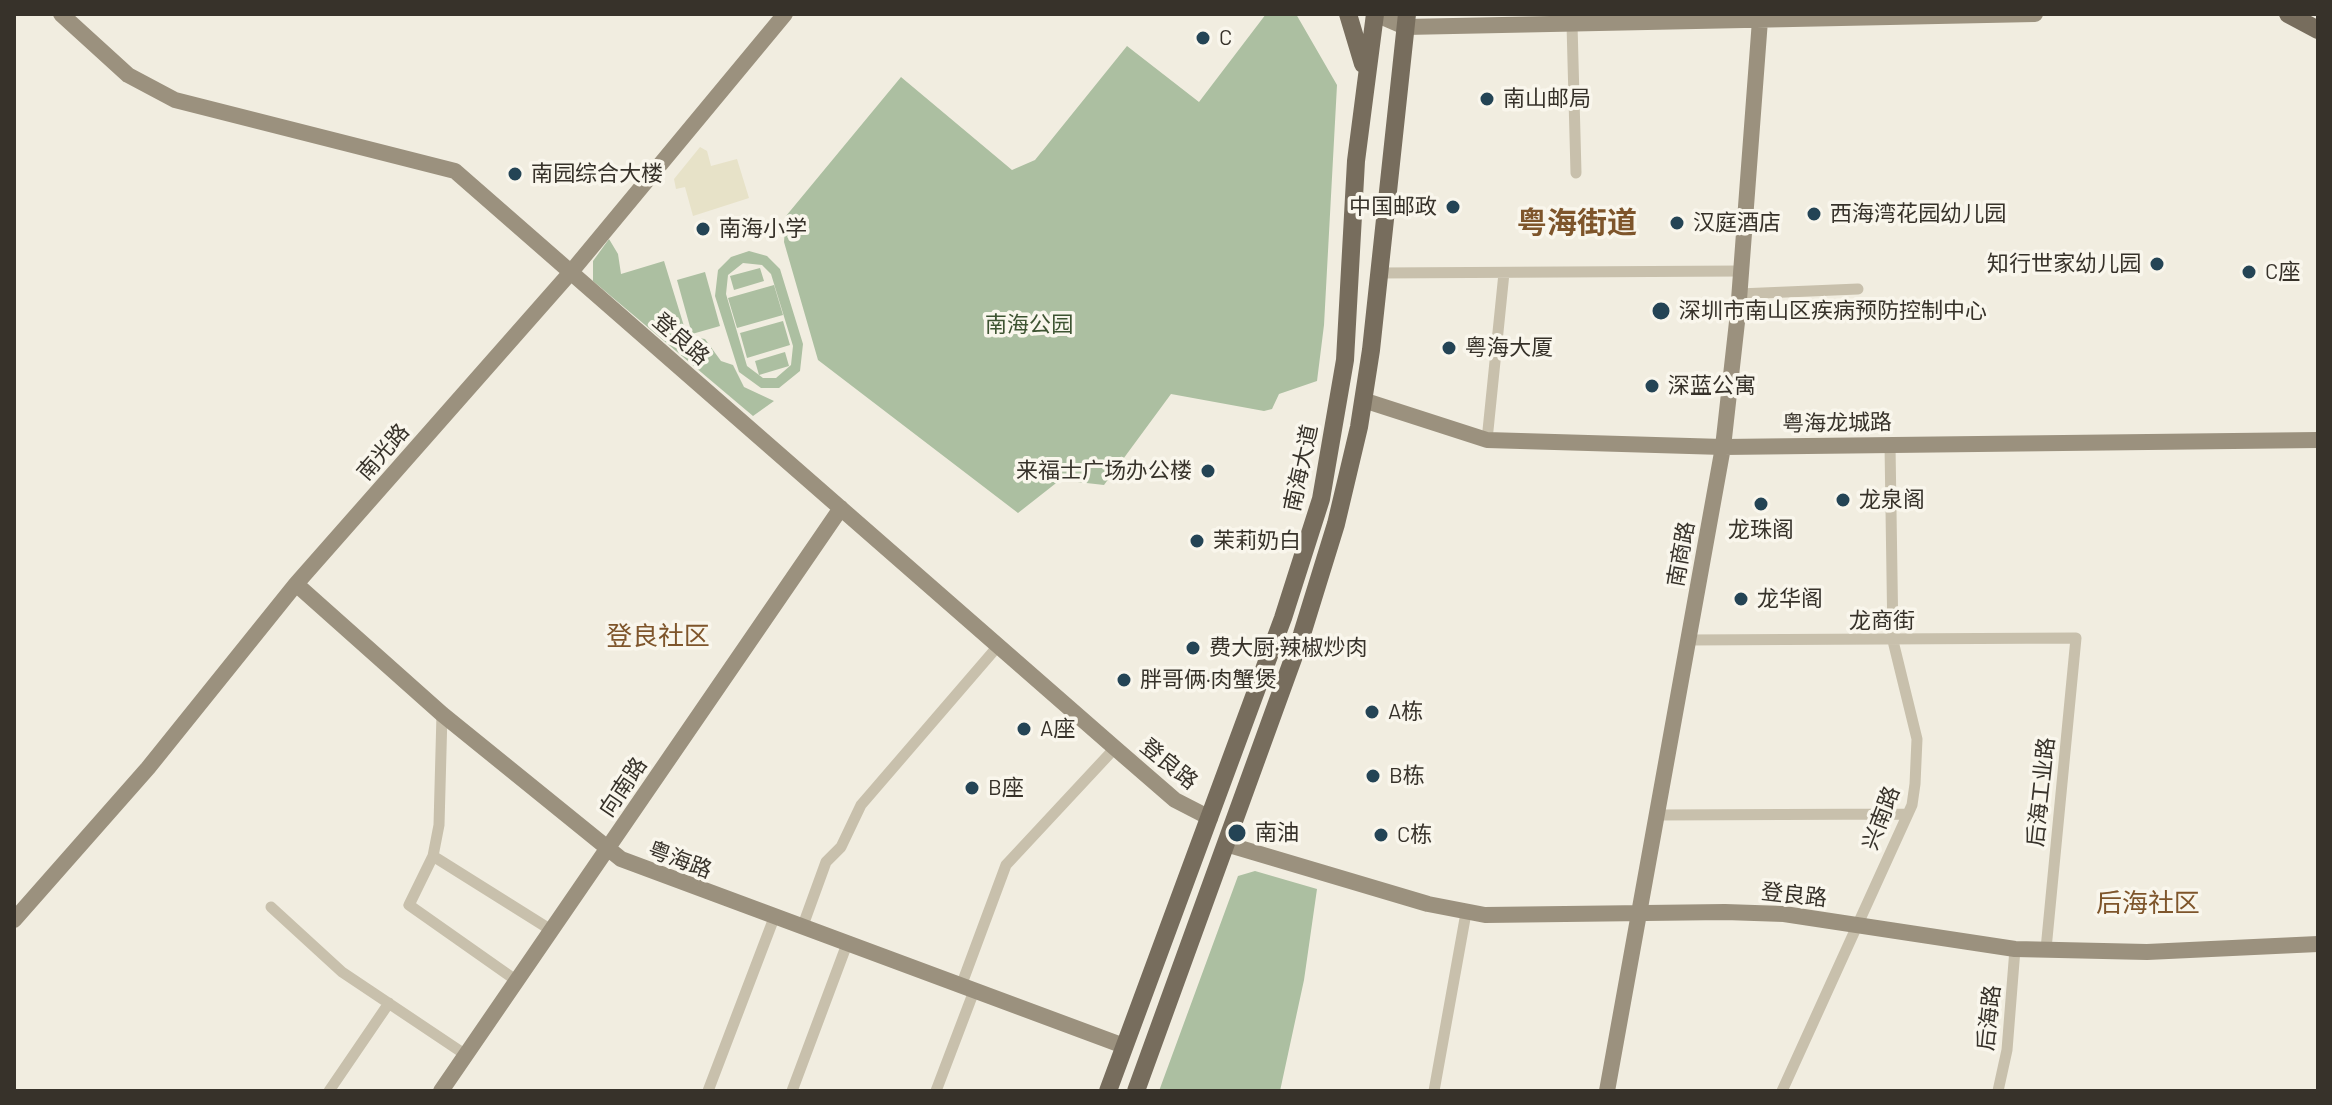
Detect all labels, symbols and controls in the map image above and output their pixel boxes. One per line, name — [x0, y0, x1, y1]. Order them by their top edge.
place label: C — [1219, 25, 1232, 51]
marker: C — [1194, 29, 1212, 47]
place label: 南山邮局 — [1503, 86, 1591, 112]
marker: 南山邮局 — [1478, 90, 1496, 108]
place label: 南园综合大楼 — [531, 161, 663, 187]
marker: 南园综合大楼 — [506, 165, 524, 183]
place label: 中国邮政 — [1349, 194, 1437, 220]
marker: 中国邮政 — [1444, 198, 1462, 216]
place label: 西海湾花园幼儿园 — [1830, 201, 2006, 227]
district label: 粤海街道 — [1517, 205, 1637, 241]
marker: 西海湾花园幼儿园 — [1805, 205, 1823, 223]
place label: 汉庭酒店 — [1693, 210, 1781, 236]
marker: 汉庭酒店 — [1668, 214, 1686, 232]
place label: 南海小学 — [719, 216, 807, 242]
marker: 南海小学 — [694, 220, 712, 238]
place label: 知行世家幼儿园 — [1987, 251, 2141, 277]
marker: 知行世家幼儿园 — [2148, 255, 2166, 273]
place label: C座 — [2265, 259, 2300, 285]
marker: C座 — [2240, 263, 2258, 281]
place label: 深圳市南山区疾病预防控制中心 — [1679, 298, 1987, 324]
marker: 深圳市南山区疾病预防控制中心 — [1650, 300, 1672, 322]
street label: 登良路 — [647, 307, 715, 371]
park label: 南海公园 — [985, 312, 1073, 338]
place label: 粤海大厦 — [1465, 335, 1553, 361]
marker: 粤海大厦 — [1440, 339, 1458, 357]
place label: 深蓝公寓 — [1668, 373, 1756, 399]
marker: 深蓝公寓 — [1643, 377, 1661, 395]
street label: 粤海龙城路 — [1782, 409, 1892, 437]
street label: 南光路 — [351, 418, 415, 486]
street label: 南海大道 — [1279, 422, 1323, 514]
place label: 来福士广场办公楼 — [1016, 458, 1192, 484]
marker: 来福士广场办公楼 — [1199, 462, 1217, 480]
place label: 龙泉阁 — [1859, 487, 1925, 513]
marker: 龙泉阁 — [1834, 491, 1852, 509]
marker: 龙珠阁 — [1752, 495, 1770, 513]
place label: 龙珠阁 — [1728, 517, 1794, 543]
street label: 南商路 — [1662, 519, 1700, 589]
place label: 茉莉奶白 — [1213, 528, 1301, 554]
marker: 茉莉奶白 — [1188, 532, 1206, 550]
place label: 龙华阁 — [1757, 586, 1823, 612]
marker: 龙华阁 — [1732, 590, 1750, 608]
street label: 龙商街 — [1849, 608, 1915, 634]
district label: 登良社区 — [606, 620, 710, 652]
place label: 费大厨·辣椒炒肉 — [1209, 635, 1368, 661]
marker: 费大厨·辣椒炒肉 — [1184, 639, 1202, 657]
place label: 胖哥俩·肉蟹煲 — [1140, 667, 1277, 693]
marker: 胖哥俩·肉蟹煲 — [1115, 671, 1133, 689]
place label: A栋 — [1388, 699, 1423, 725]
marker: A栋 — [1363, 703, 1381, 721]
place label: A座 — [1040, 716, 1075, 742]
marker: A座 — [1015, 720, 1033, 738]
street label: 登良路 — [1135, 733, 1203, 795]
street label: 后海工业路 — [2022, 736, 2060, 848]
street label: 向南路 — [594, 752, 652, 822]
place label: B栋 — [1389, 763, 1425, 789]
marker: B栋 — [1364, 767, 1382, 785]
place label: B座 — [988, 775, 1024, 801]
marker: B座 — [963, 779, 981, 797]
street label: 兴南路 — [1857, 782, 1905, 854]
place label: 南油 — [1255, 820, 1299, 846]
marker: 南油 — [1226, 822, 1248, 844]
place label: C栋 — [1397, 822, 1432, 848]
marker: C栋 — [1372, 826, 1390, 844]
street label: 粤海路 — [644, 836, 716, 884]
street label: 登良路 — [1760, 878, 1828, 912]
district label: 后海社区 — [2096, 887, 2200, 919]
street label: 后海路 — [1972, 984, 2006, 1052]

